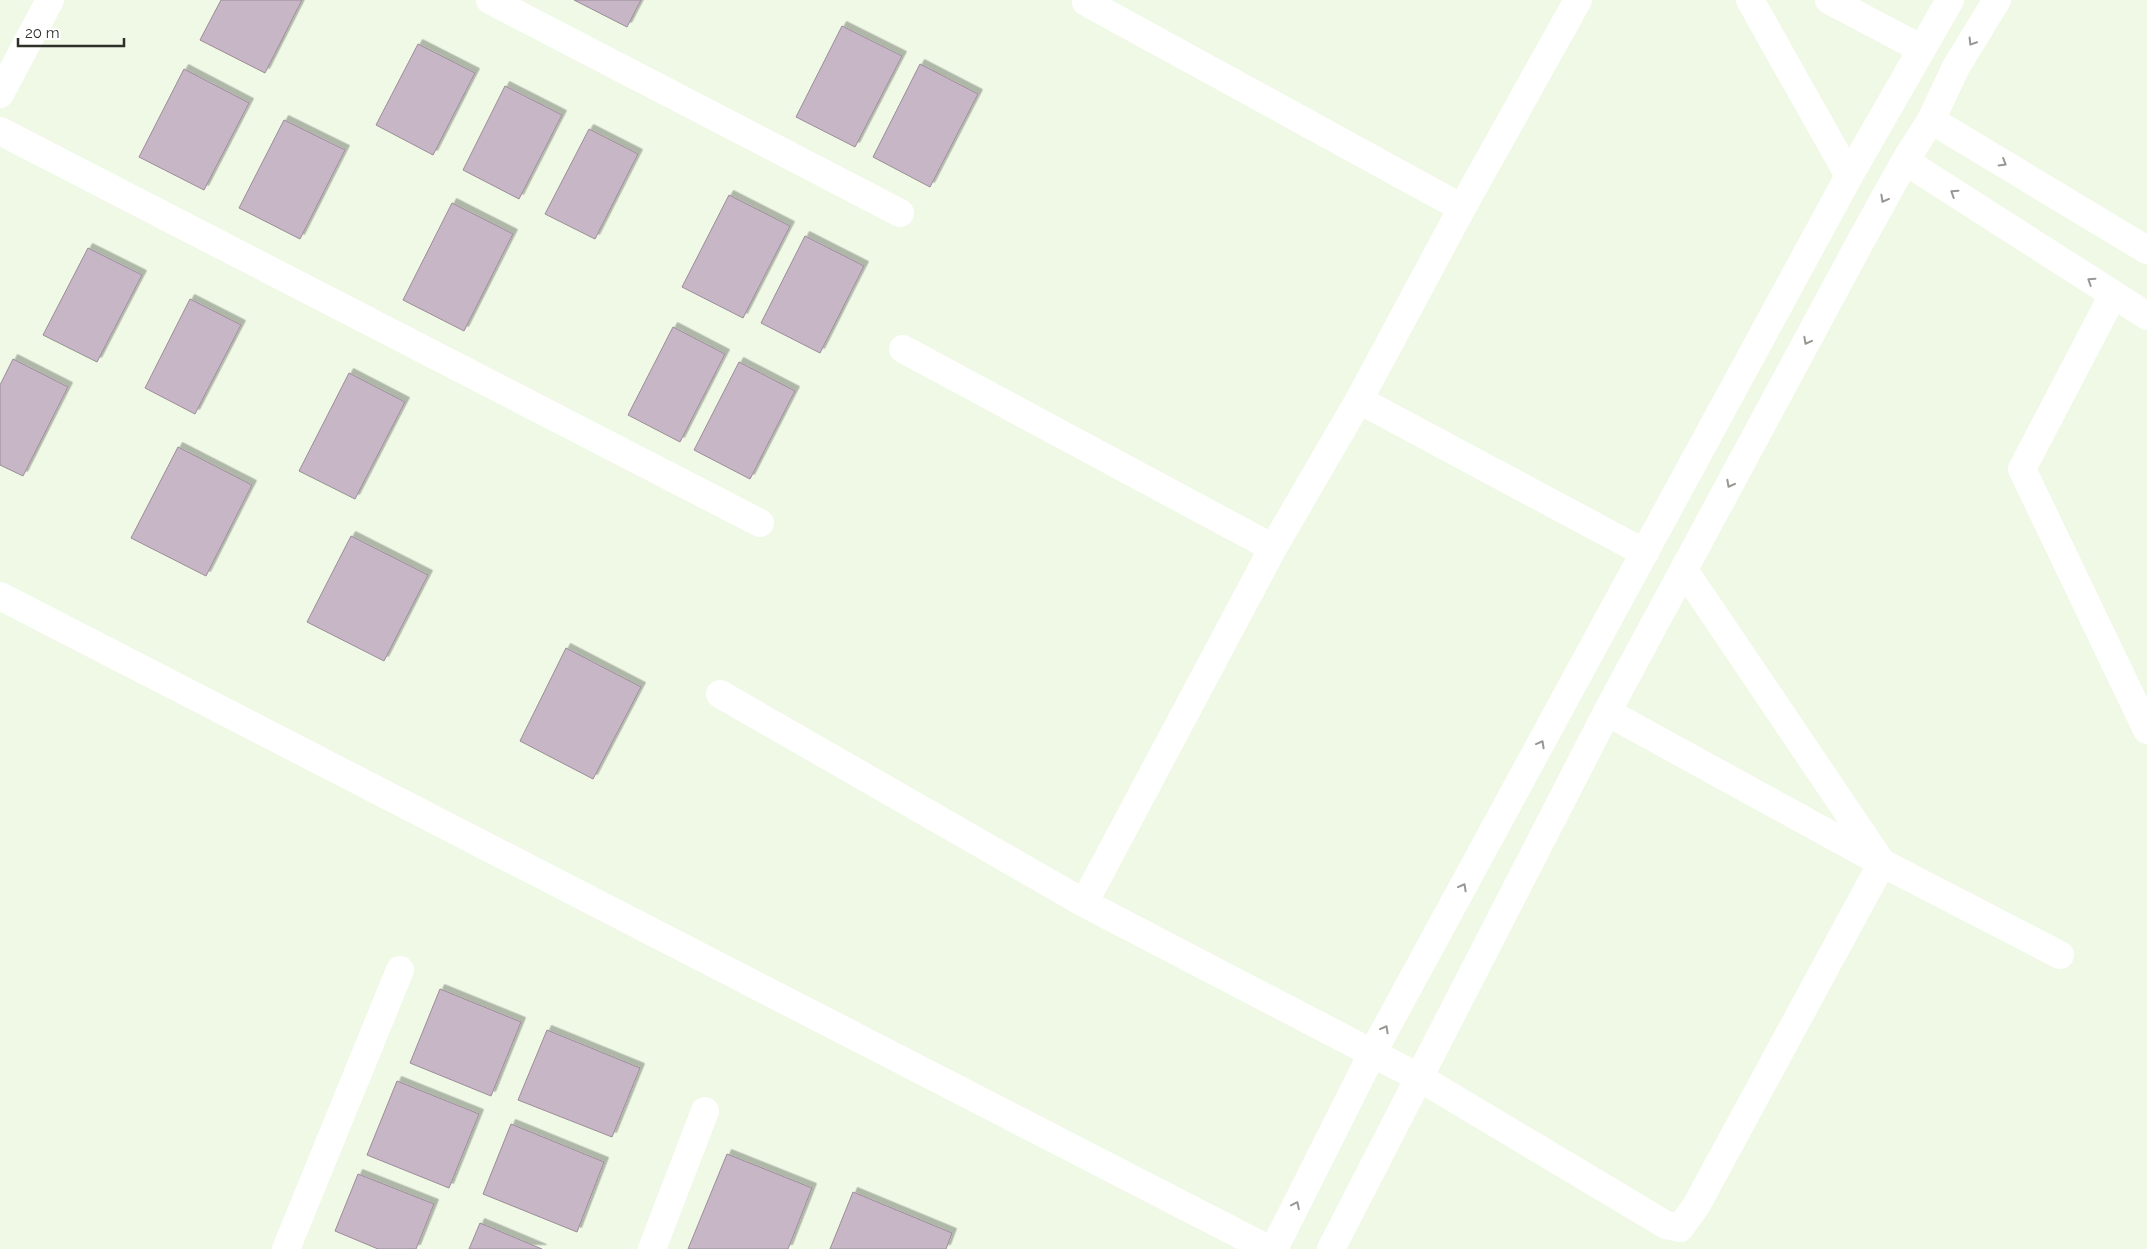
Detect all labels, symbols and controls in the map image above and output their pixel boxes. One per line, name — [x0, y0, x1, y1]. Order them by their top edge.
scale bar — [18, 15, 124, 47]
text: 20 m — [25, 24, 60, 42]
one-way arrow — [1968, 36, 1978, 45]
one-way arrow — [1997, 156, 2006, 166]
one-way arrow — [1950, 190, 1960, 199]
one-way arrow — [1881, 193, 1891, 202]
one-way arrow — [2087, 278, 2096, 287]
one-way arrow — [1803, 336, 1813, 345]
one-way arrow — [1726, 479, 1736, 488]
one-way arrow — [1535, 740, 1545, 749]
one-way arrow — [1457, 883, 1467, 892]
one-way arrow — [1379, 1026, 1389, 1035]
one-way arrow — [1290, 1202, 1300, 1211]

